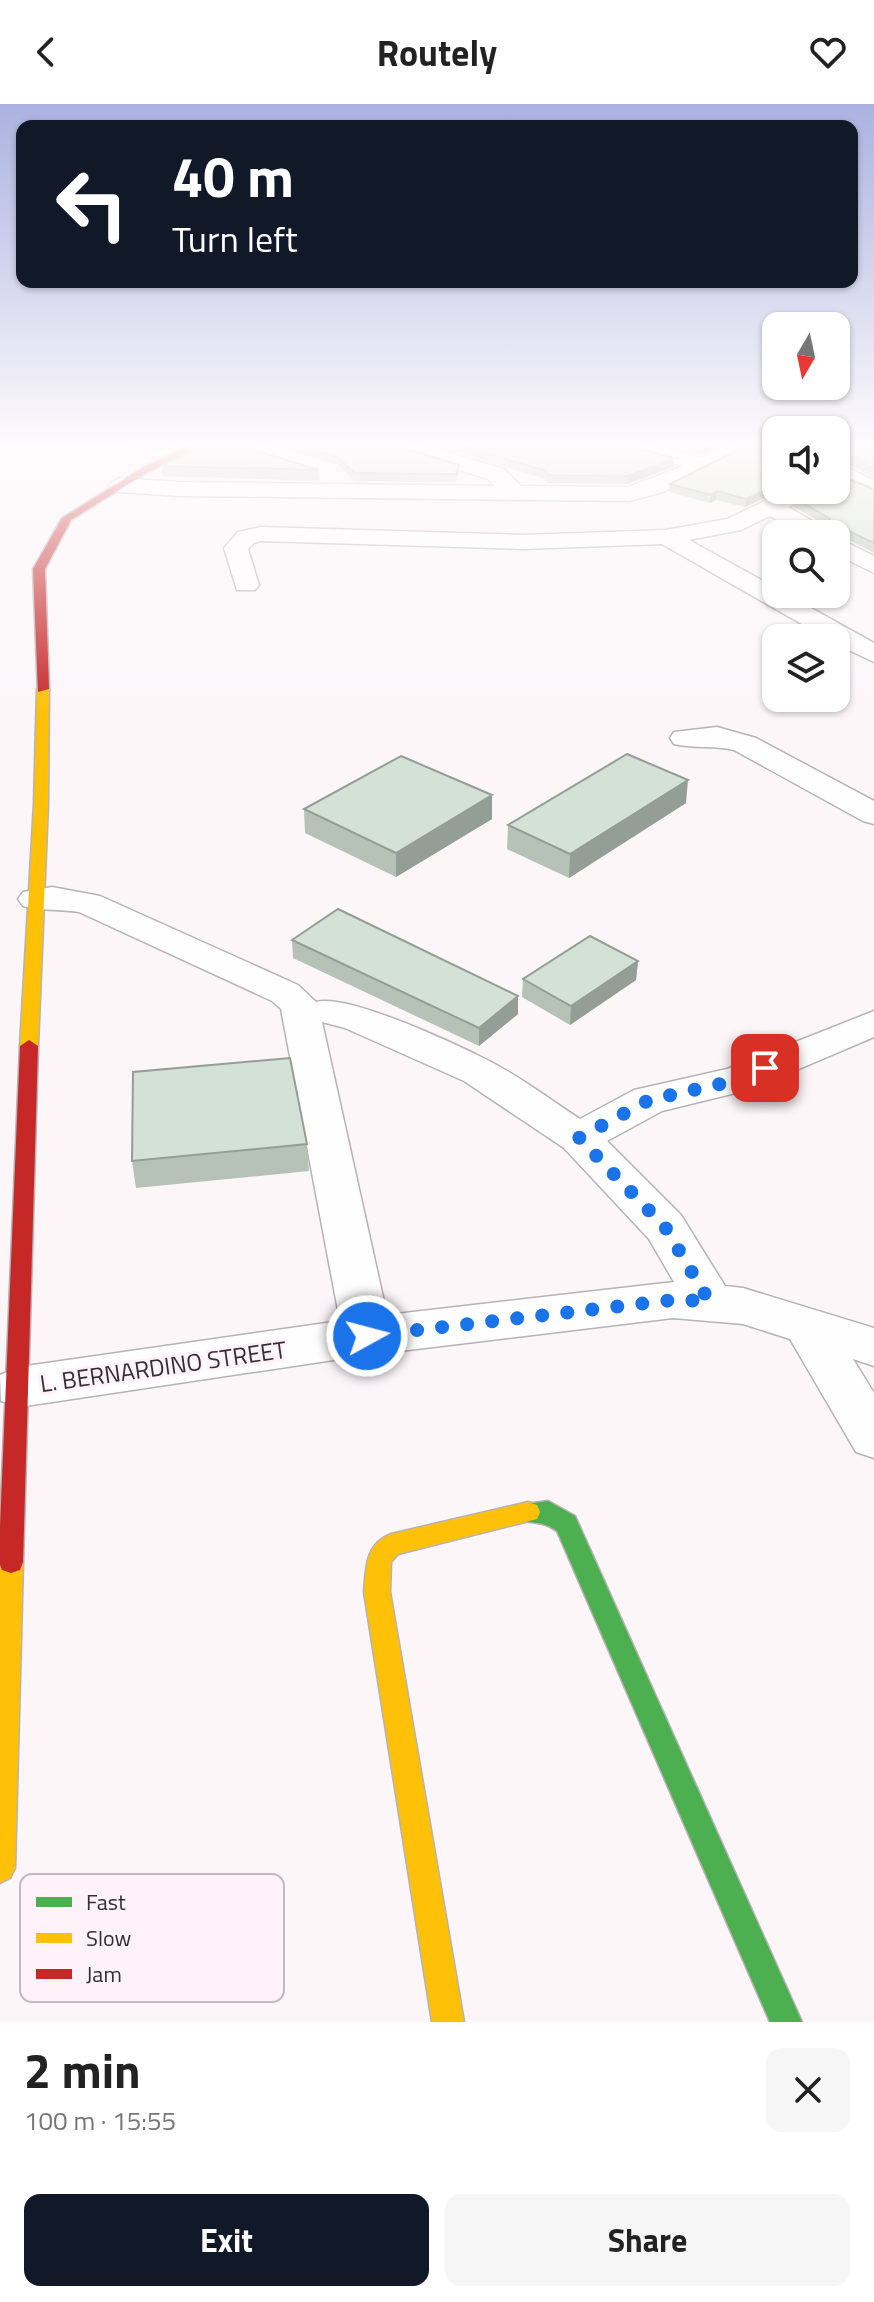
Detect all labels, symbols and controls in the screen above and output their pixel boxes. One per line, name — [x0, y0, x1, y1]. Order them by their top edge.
text: Routely — [377, 25, 497, 80]
icon: back — [24, 30, 68, 74]
icon: heart — [806, 30, 850, 74]
text: 40 m — [172, 134, 294, 219]
icon: left — [40, 152, 144, 256]
text: Turn left — [172, 211, 298, 266]
north arrow — [762, 312, 850, 400]
map controls — [762, 312, 850, 712]
button: sound — [762, 416, 850, 504]
button: search — [762, 520, 850, 608]
button: layers — [762, 624, 850, 712]
pin — [731, 1034, 799, 1102]
icon: arrive — [743, 1046, 787, 1090]
position arrow — [325, 1294, 409, 1378]
street label: L. BERNARDINO STREET — [37, 1331, 289, 1401]
legend — [20, 1874, 284, 2002]
text: Fast — [86, 1885, 126, 1919]
text: Slow — [86, 1921, 132, 1955]
text: Jam — [86, 1957, 122, 1991]
text: 2 min — [24, 2034, 141, 2107]
button: close — [766, 2048, 850, 2132]
text: 100 m · 15:55 — [24, 2101, 176, 2140]
button: Exit — [24, 2194, 429, 2286]
button: Share — [445, 2194, 850, 2286]

